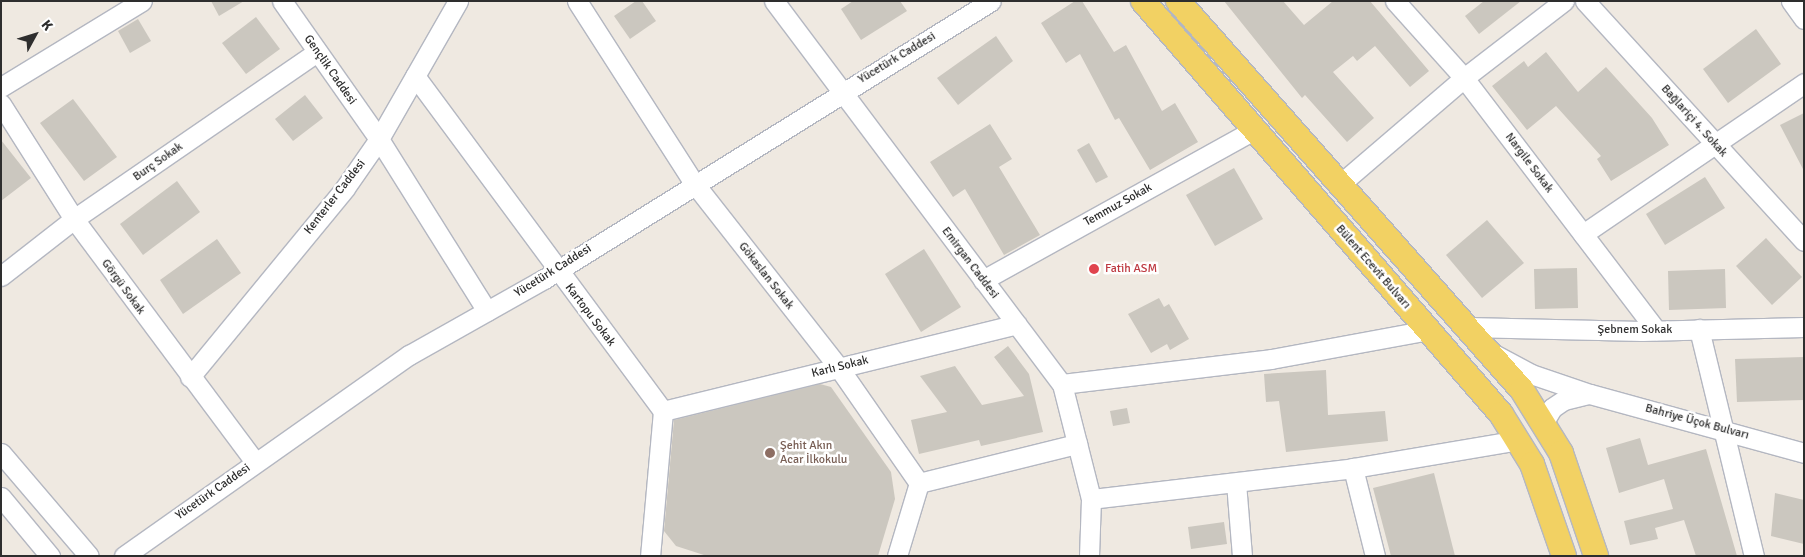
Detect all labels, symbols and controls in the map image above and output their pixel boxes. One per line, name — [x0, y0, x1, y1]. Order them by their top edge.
north arrow — [10, 10, 60, 60]
text: K — [38, 17, 56, 34]
street label: Yücetürk Caddesi — [856, 29, 938, 87]
street label: Gençlik Caddesi — [301, 32, 359, 108]
street label: Bağlariçi 4. Sokak — [1658, 82, 1730, 160]
street label: Nargile Sokak — [1502, 130, 1556, 196]
street label: Burç Sokak — [130, 140, 186, 184]
street label: Kenterler Caddesi — [301, 157, 369, 237]
street label: Temmuz Sokak — [1081, 180, 1155, 230]
street label: Bülent Ecevit Bulvarı — [1333, 222, 1413, 312]
street label: Emirgan Caddesi — [938, 224, 1002, 302]
street label: Gökaslan Sokak — [735, 240, 797, 312]
street label: Yücetürk Caddesi — [512, 242, 594, 300]
street label: Görgü Sokak — [98, 257, 148, 317]
marker: Fatih ASM — [1087, 262, 1101, 276]
place label: Fatih ASM — [1105, 262, 1157, 276]
street label: Kartopu Sokak — [562, 281, 618, 349]
street label: Şebnem Sokak — [1598, 323, 1672, 337]
street label: Karlı Sokak — [810, 353, 870, 381]
street label: Bahriye Üçok Bulvarı — [1644, 401, 1750, 443]
place label: Şehit Akın Acar İlkokulu — [780, 439, 847, 467]
marker: Şehit Akın Acar İlkokulu — [764, 447, 776, 459]
street label: Yücetürk Caddesi — [173, 461, 253, 523]

